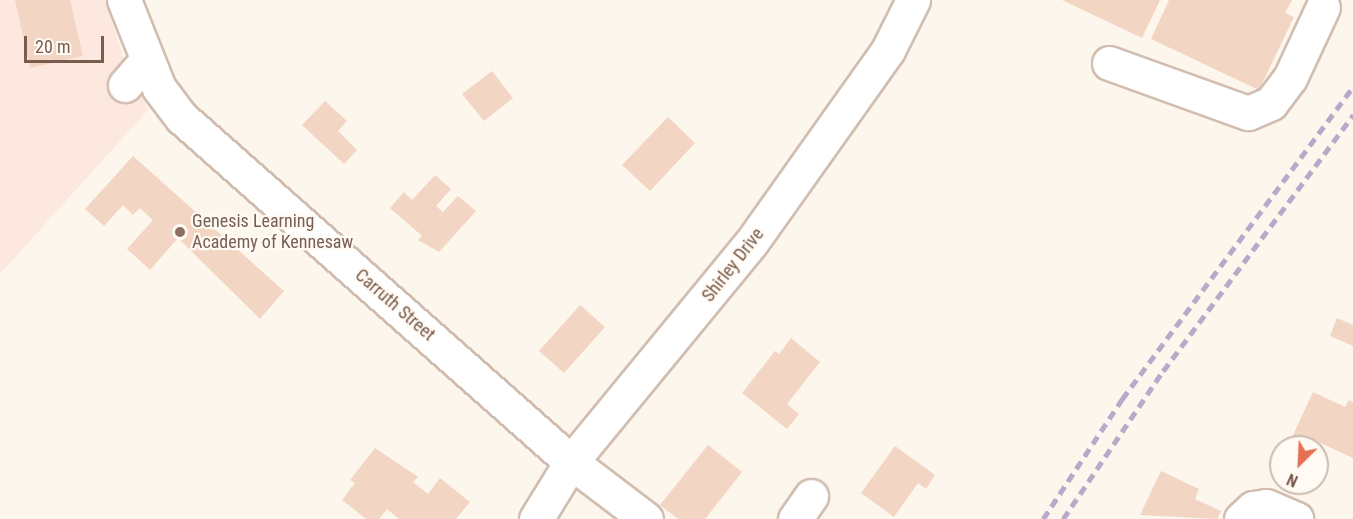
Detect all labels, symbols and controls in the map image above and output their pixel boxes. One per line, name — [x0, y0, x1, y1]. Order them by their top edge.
scale bar — [27, 24, 106, 62]
text: 20 m — [35, 36, 70, 57]
place label: Genesis Learning Academy of Kennesaw — [192, 211, 353, 254]
street label: Shirley Drive — [698, 224, 768, 306]
marker: Genesis Learning Academy of Kennesaw — [173, 225, 187, 239]
street label: Carruth Street — [351, 264, 439, 346]
north arrow — [1269, 435, 1329, 495]
text: N — [1284, 469, 1301, 491]

